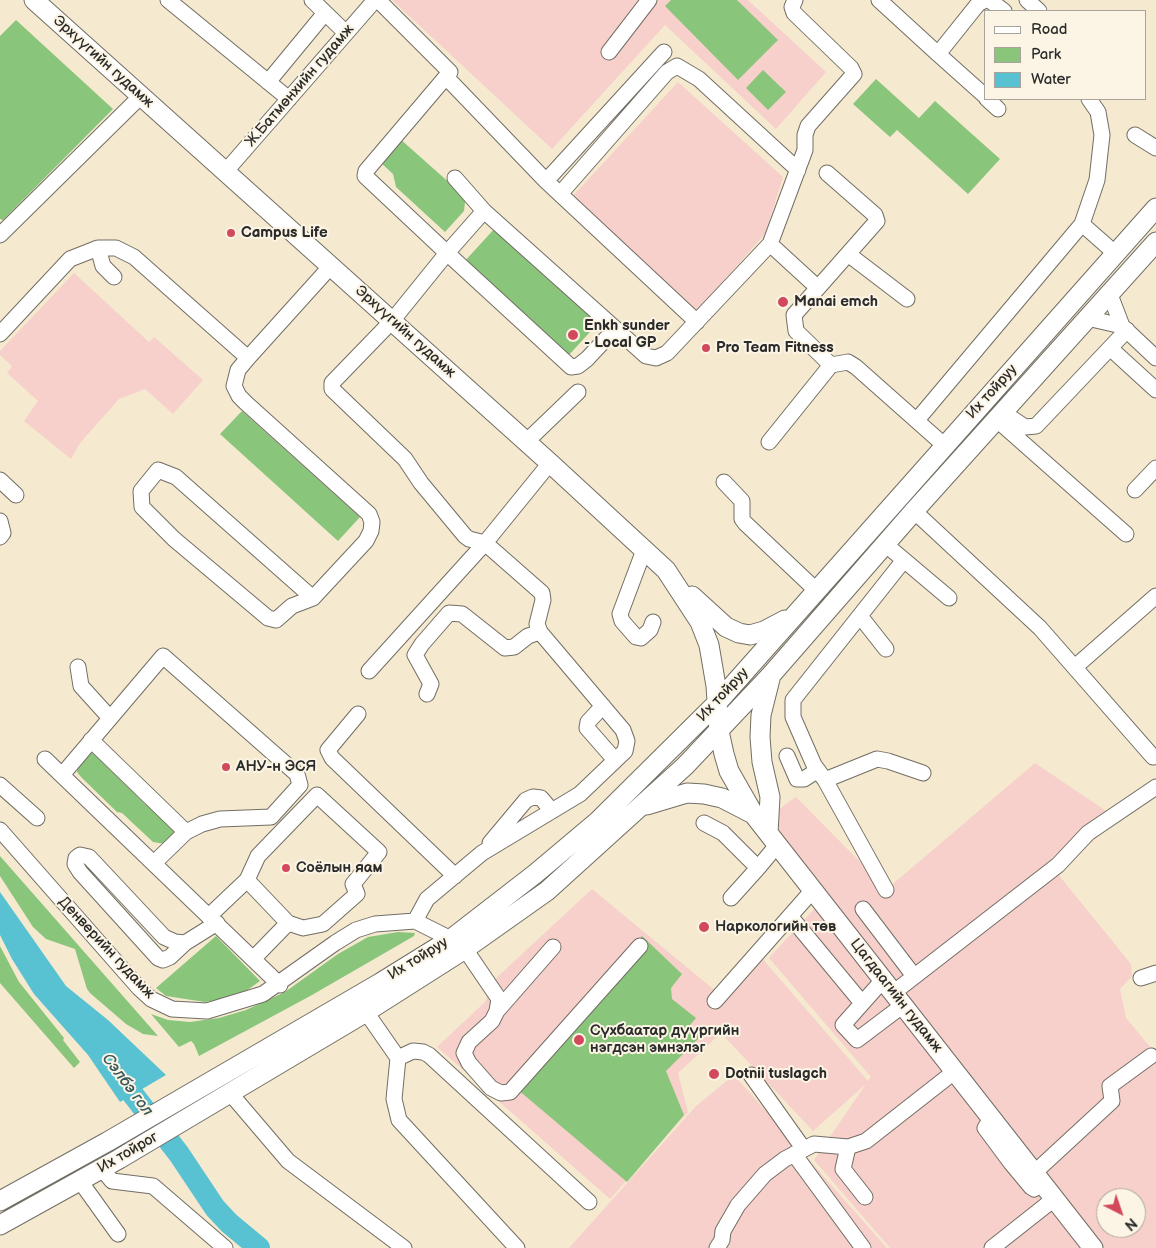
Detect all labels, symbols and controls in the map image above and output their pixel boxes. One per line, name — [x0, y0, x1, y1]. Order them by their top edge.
legend — [984, 10, 1146, 100]
street label: Эрхүүгийн гудамж — [49, 12, 157, 112]
text: Road — [1031, 20, 1067, 39]
street label: Ж.Батмөнхийн гудамж — [242, 21, 358, 151]
text: Park — [1031, 45, 1061, 64]
text: Water — [1031, 70, 1071, 89]
place label: Campus Life — [241, 224, 328, 242]
marker: Campus Life — [225, 227, 237, 239]
street label: Эрхүүгийн гудамж — [351, 282, 459, 382]
place label: Manai emch — [794, 293, 878, 311]
marker: Manai emch — [776, 295, 790, 309]
place label: Enkh sunder - Local GP — [584, 317, 670, 352]
marker: Enkh sunder - Local GP — [566, 328, 580, 342]
place label: Pro Team Fitness — [716, 339, 834, 357]
marker: Pro Team Fitness — [700, 342, 712, 354]
street label: Их тойруу — [963, 361, 1021, 423]
street label: Их тойруу — [693, 664, 753, 726]
place label: АНУ-н ЭСЯ — [236, 758, 316, 776]
marker: АНУ-н ЭСЯ — [220, 761, 232, 773]
place label: Соёлын яам — [296, 859, 383, 877]
marker: Соёлын яам — [280, 862, 292, 874]
street label: Денверийн гудамж — [54, 893, 158, 1003]
place label: Наркологийн төв — [715, 918, 836, 936]
marker: Наркологийн төв — [697, 920, 711, 934]
street label: Их тойруу — [385, 934, 451, 984]
street label: Цагдаагийн гудамж — [846, 935, 946, 1057]
place label: Сүхбаатар дүүргийн нэгдсэн эмнэлэг — [590, 1022, 739, 1057]
marker: Сүхбаатар дүүргийн нэгдсэн эмнэлэг — [572, 1033, 586, 1047]
water label: Сэлбэ гол — [97, 1050, 157, 1120]
place label: Dotnii tuslagch — [725, 1065, 827, 1083]
marker: Dotnii tuslagch — [707, 1067, 721, 1081]
street label: Их тойрог — [94, 1128, 162, 1178]
north arrow — [1096, 1188, 1146, 1238]
text: N — [1121, 1214, 1140, 1234]

